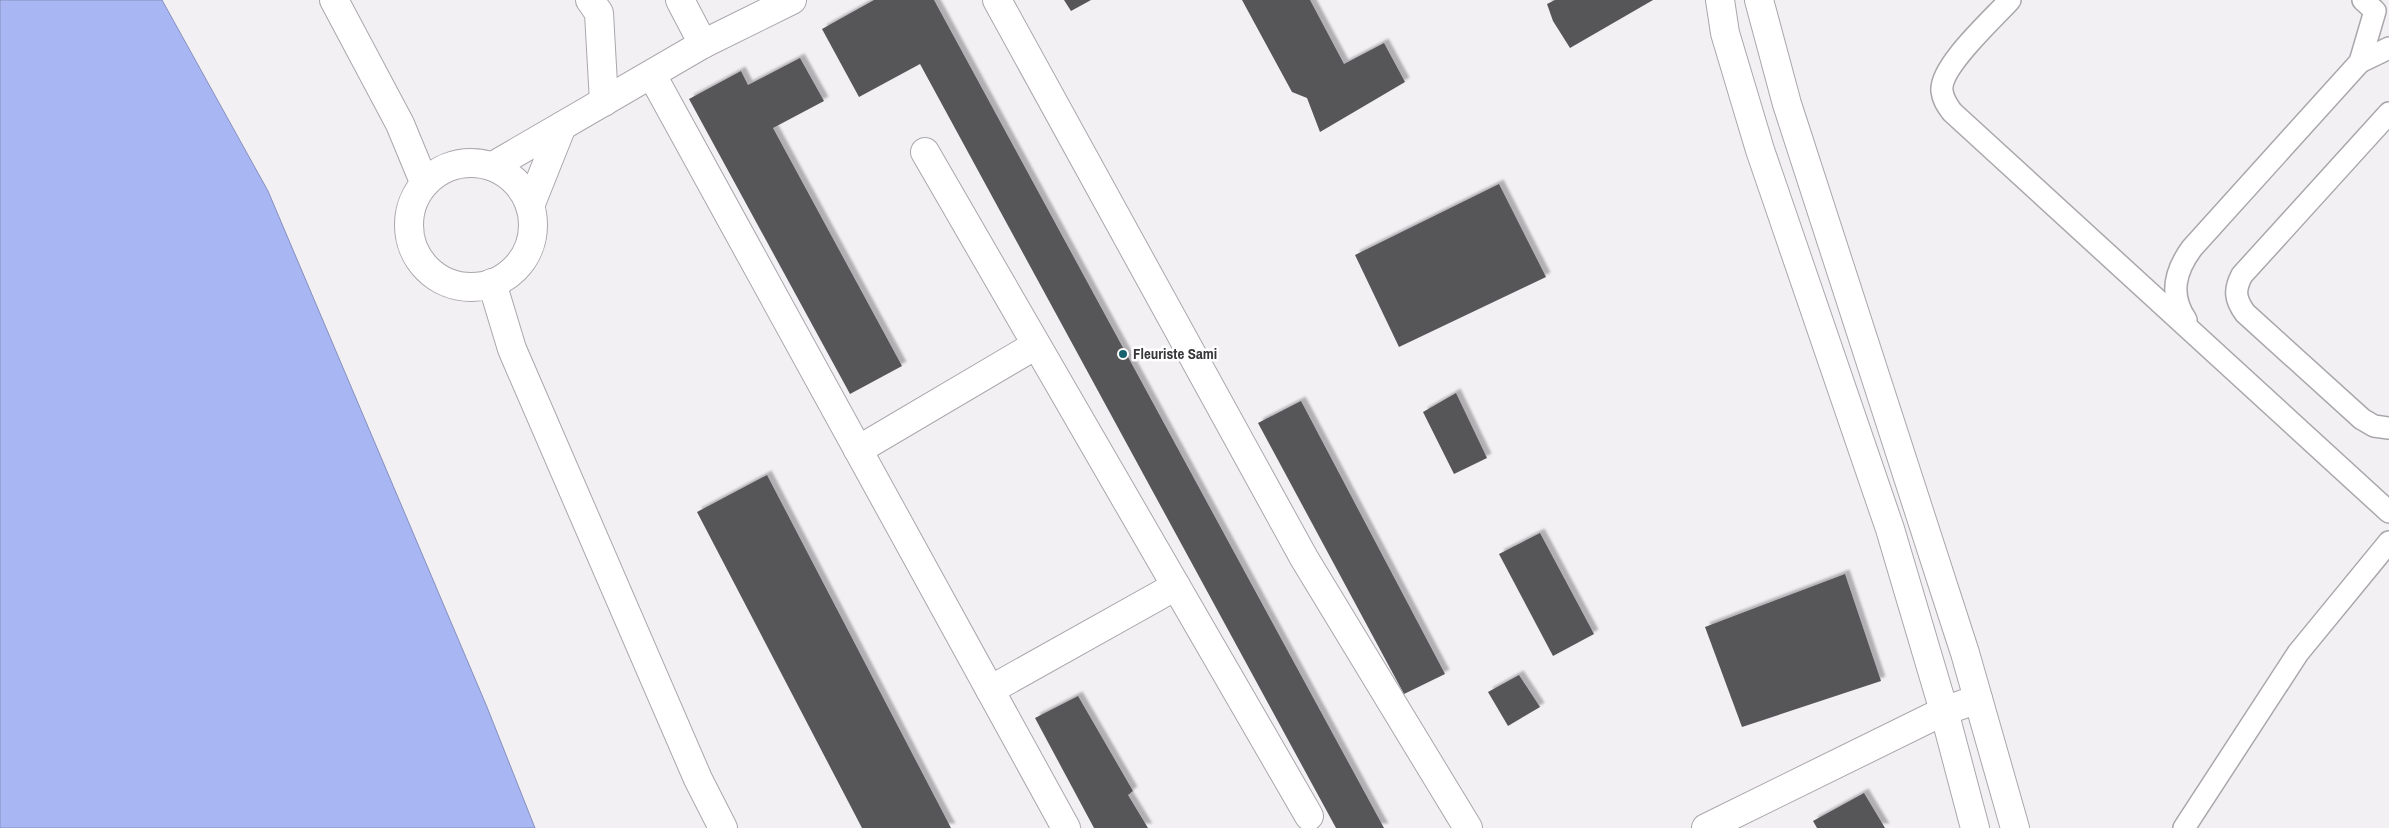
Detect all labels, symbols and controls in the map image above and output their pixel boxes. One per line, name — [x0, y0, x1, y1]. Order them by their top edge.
place label: Fleuriste Sami — [1133, 343, 1217, 364]
marker: Fleuriste Sami — [1117, 348, 1129, 360]

